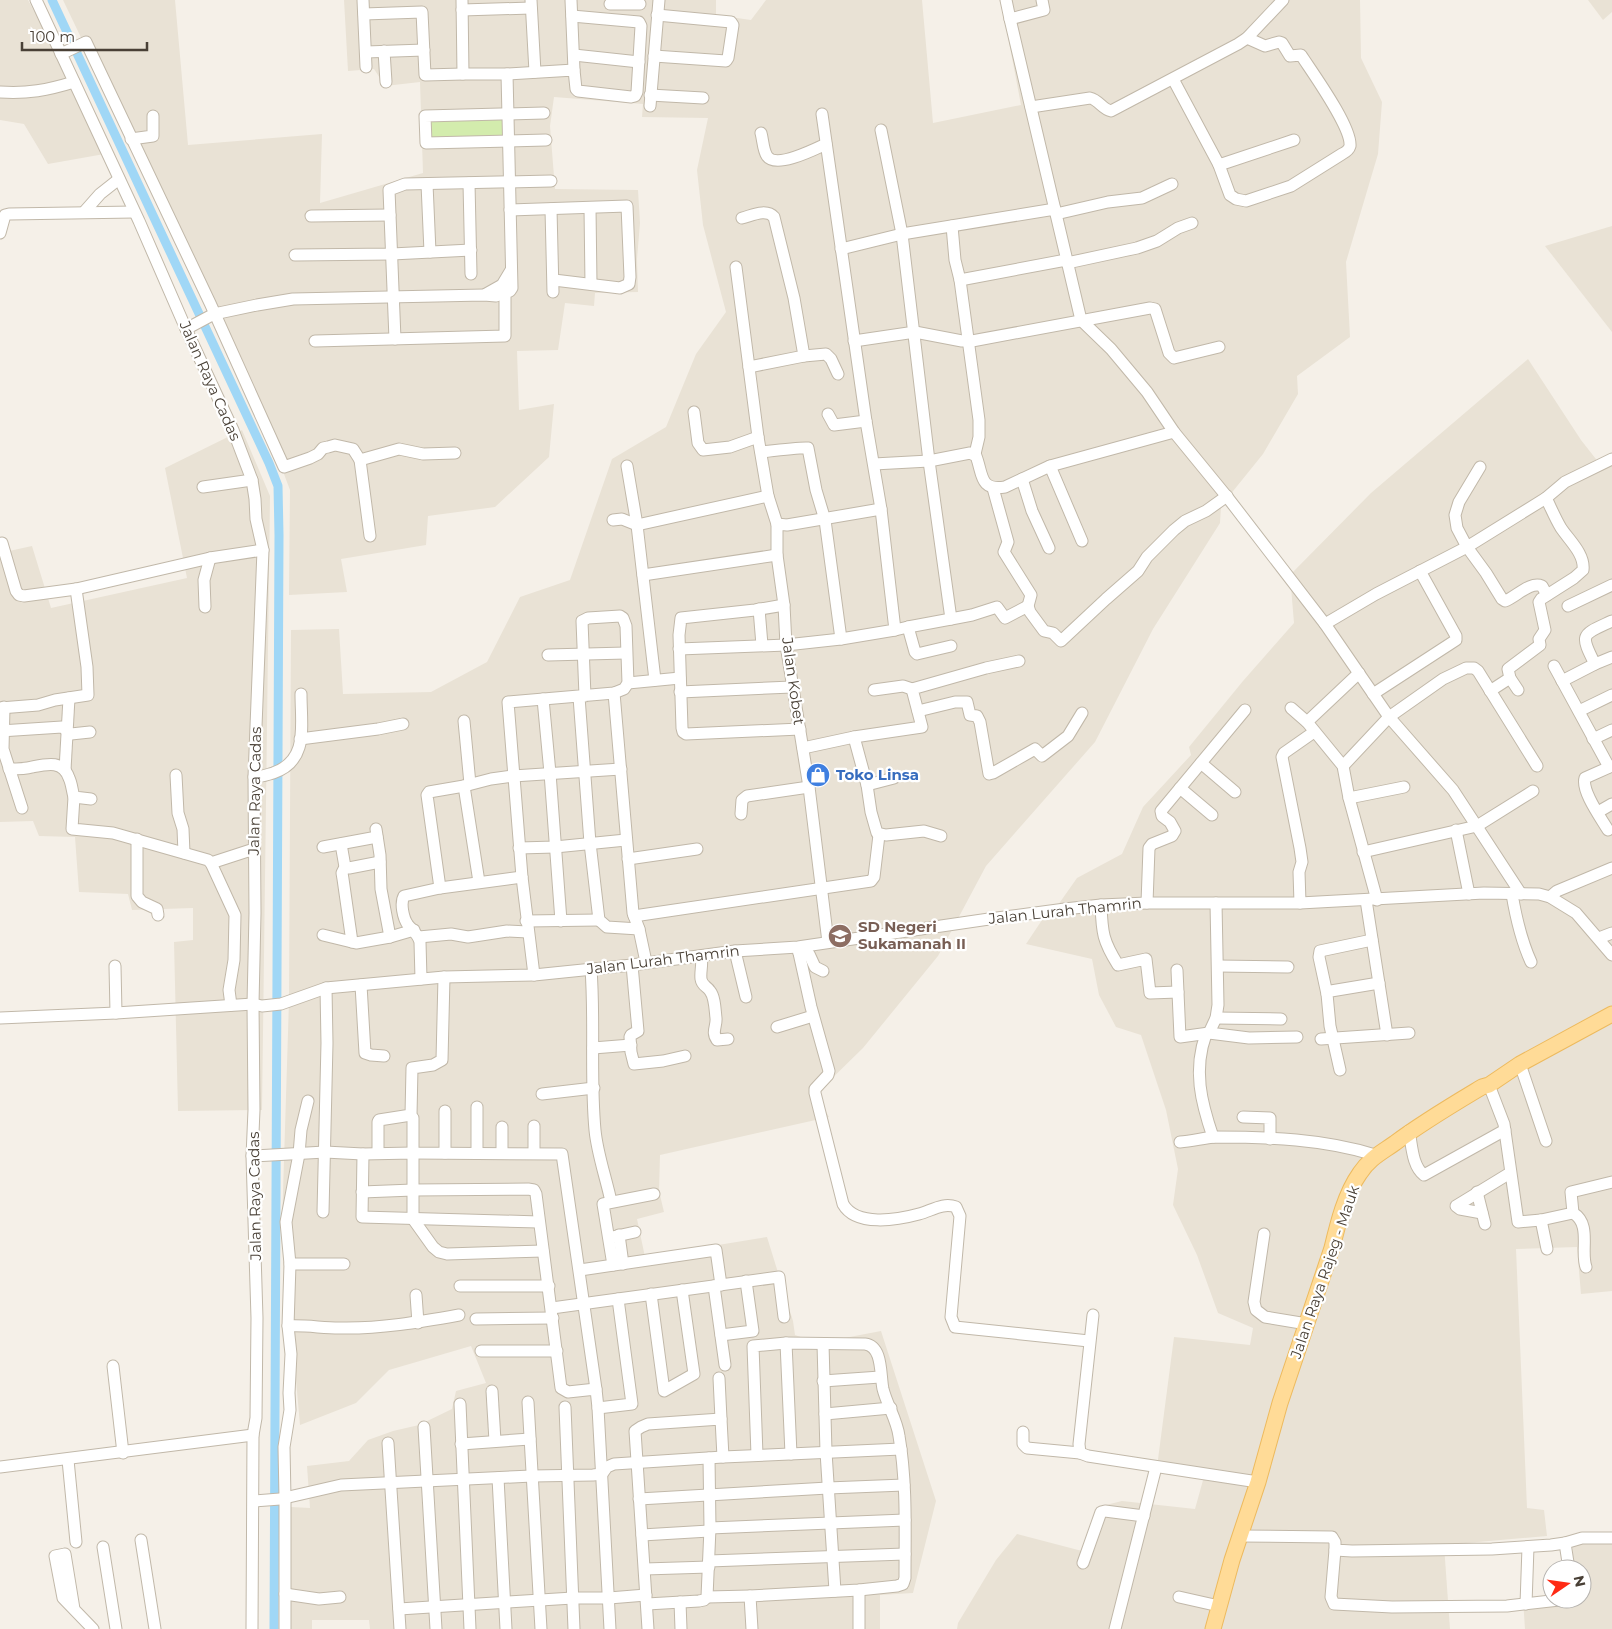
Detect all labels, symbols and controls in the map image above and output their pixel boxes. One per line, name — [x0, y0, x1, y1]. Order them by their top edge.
scale bar — [22, 20, 148, 52]
text: 100 m — [30, 27, 75, 46]
street label: Jalan Raya Cadas — [175, 317, 245, 444]
street label: Jalan Kobet — [778, 635, 809, 726]
street label: Jalan Raya Cadas — [244, 726, 265, 857]
shop icon: Toko Linsa — [805, 762, 831, 788]
place label: Toko Linsa — [836, 765, 919, 784]
street label: Jalan Lurah Thamrin — [986, 893, 1143, 928]
place label: SD Negeri Sukamanah II — [858, 917, 966, 953]
school or university icon: SD Negeri Sukamanah II — [827, 923, 853, 949]
street label: Jalan Lurah Thamrin — [584, 941, 741, 978]
street label: Jalan Raya Cadas — [244, 1131, 265, 1262]
street label: Jalan Raya Rajeg - Mauk — [1286, 1183, 1363, 1362]
north arrow — [1542, 1559, 1592, 1609]
text: N — [1570, 1574, 1590, 1589]

